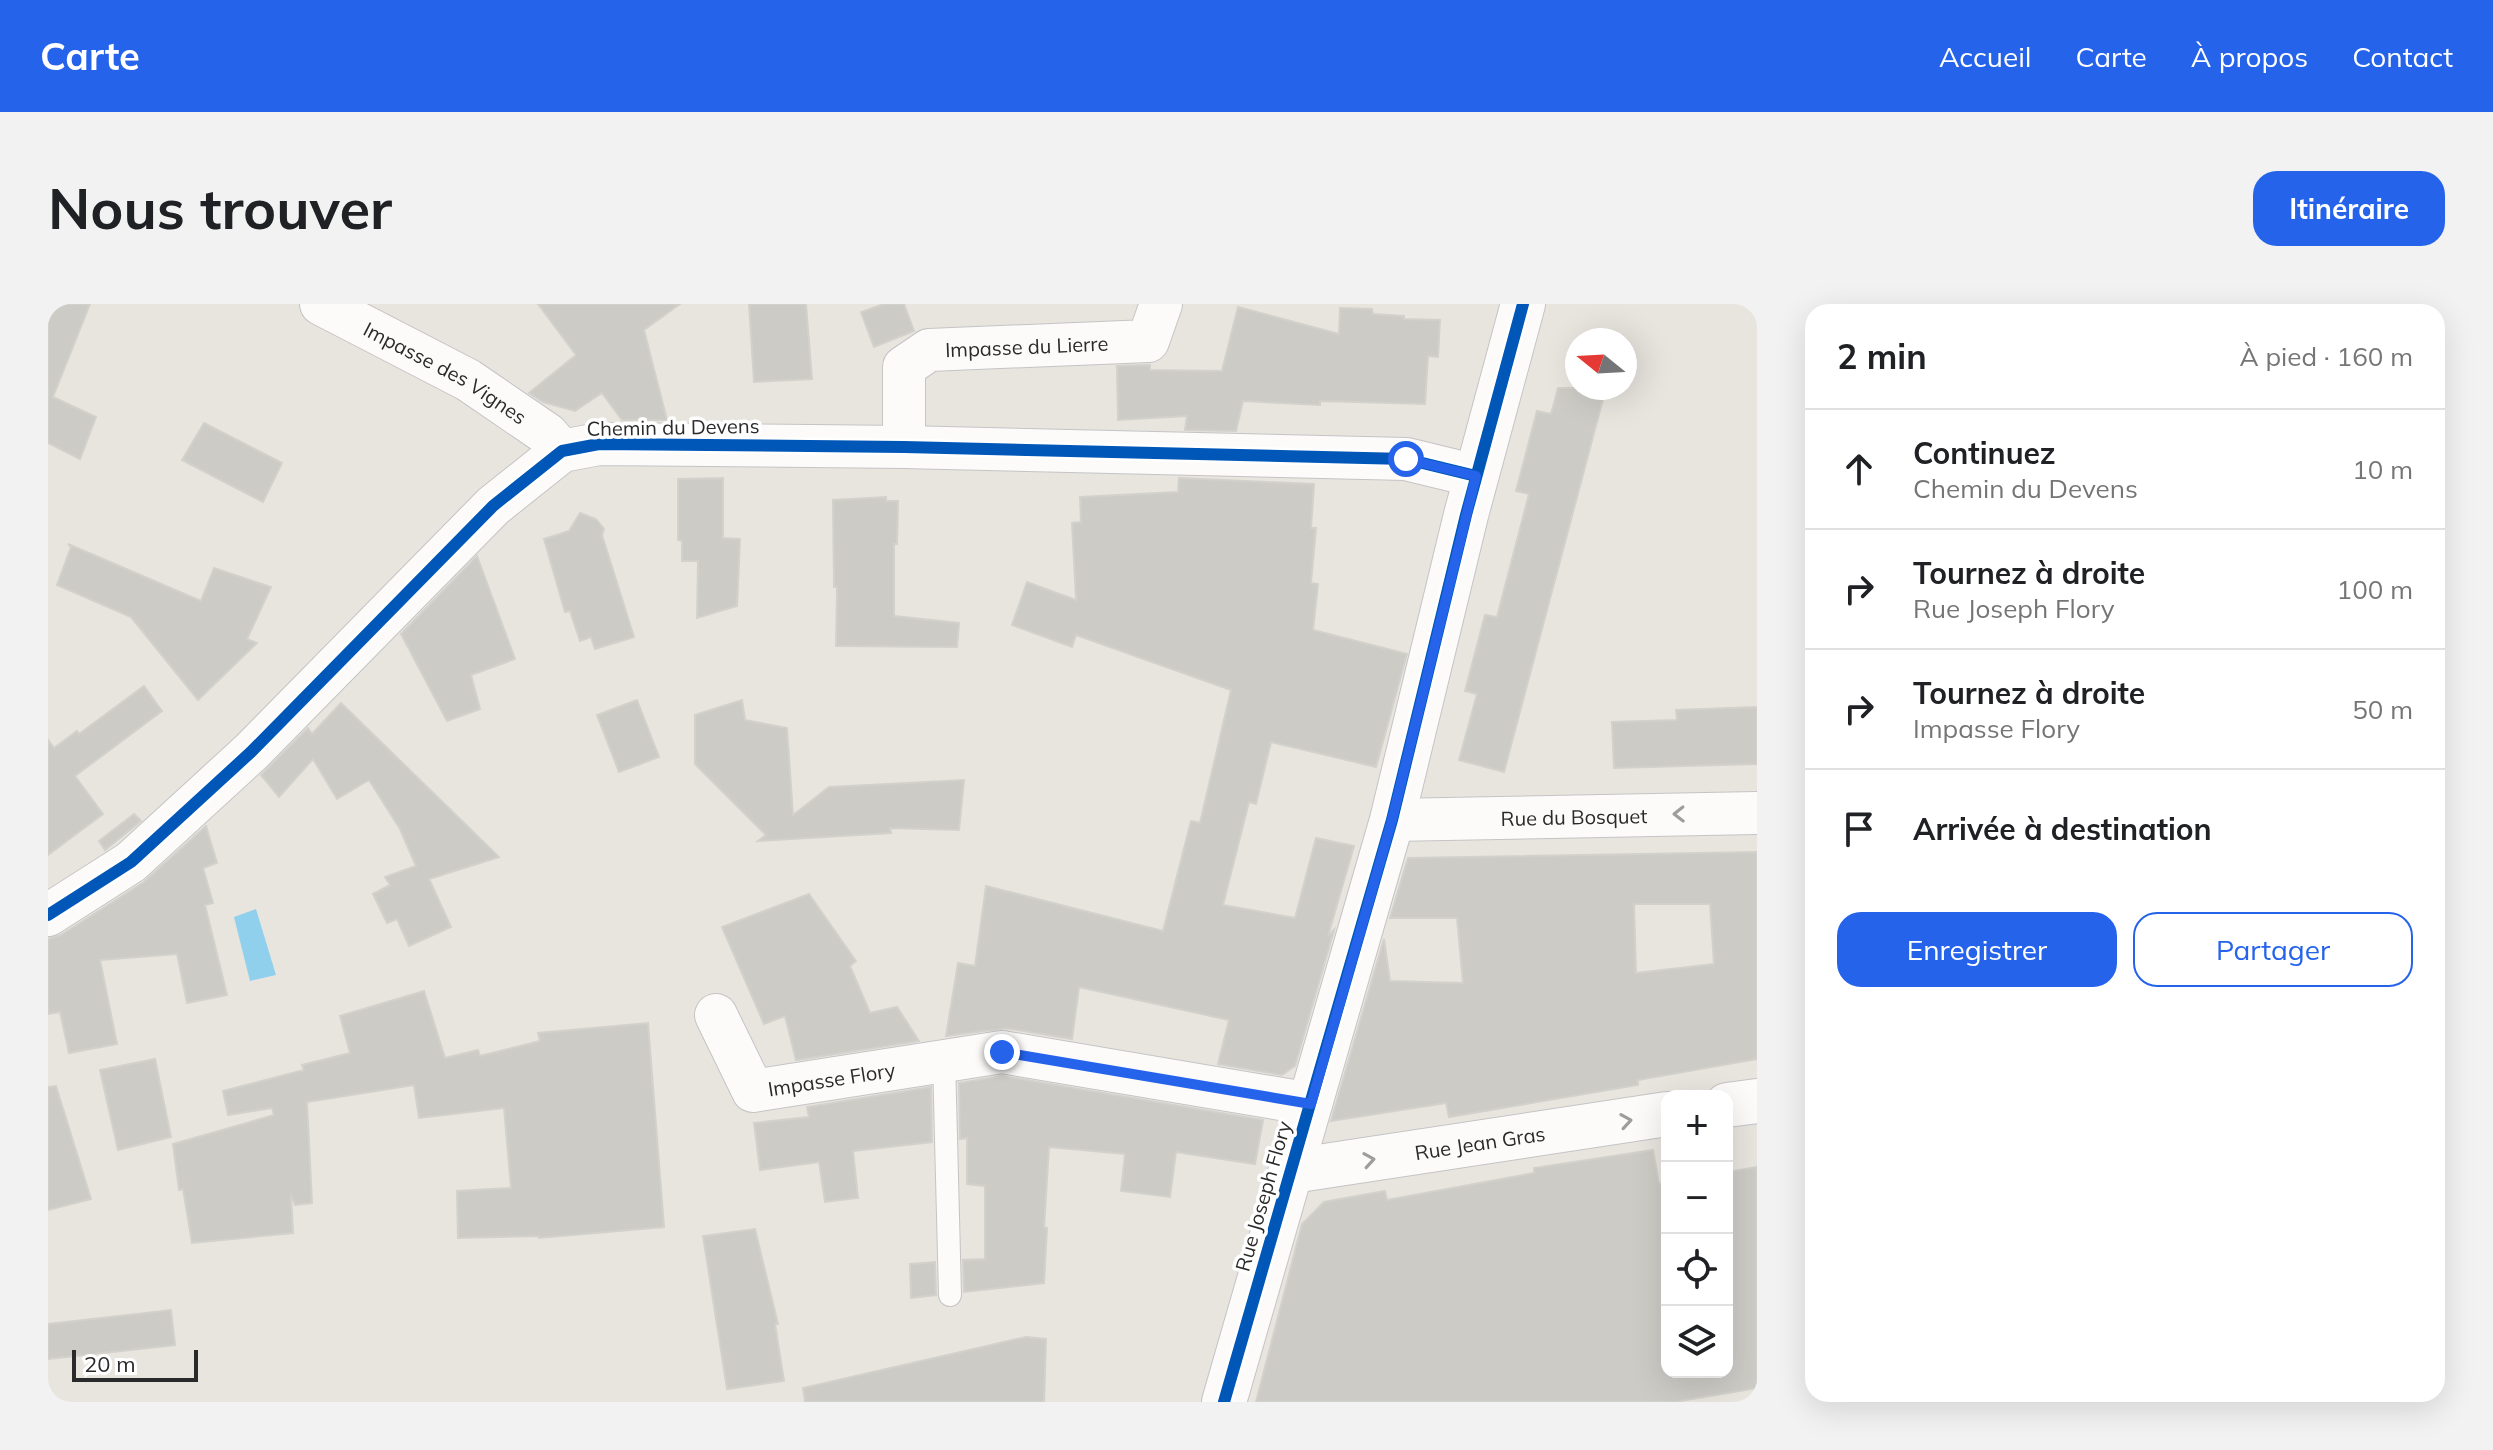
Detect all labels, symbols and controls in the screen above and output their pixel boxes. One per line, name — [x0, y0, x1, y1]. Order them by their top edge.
text: Carte — [40, 32, 140, 80]
text: Accueil — [1939, 39, 2032, 74]
text: Carte — [2076, 39, 2147, 74]
text: À propos — [2191, 39, 2308, 74]
text: Contact — [2352, 39, 2453, 74]
button: Itinéraire — [2253, 171, 2445, 246]
text: Nous trouver — [48, 173, 392, 243]
street label: Impasse des Vignes — [360, 316, 532, 429]
north arrow — [1565, 328, 1637, 400]
street label: Impasse du Lierre — [945, 330, 1109, 362]
text: 2 min — [1837, 335, 1927, 378]
text: À pied · 160 m — [2240, 340, 2413, 373]
street label: Chemin du Devens — [586, 413, 760, 441]
text: Continuez — [1913, 434, 2056, 472]
route start — [1388, 441, 1424, 477]
icon: ahead — [1837, 447, 1881, 491]
text: 10 m — [2352, 453, 2413, 486]
text: Chemin du Devens — [1913, 472, 2138, 505]
text: Tournez à droite — [1913, 554, 2145, 592]
icon: right — [1837, 567, 1881, 611]
text: 100 m — [2337, 573, 2413, 606]
text: Rue Joseph Flory — [1913, 592, 2115, 625]
text: Tournez à droite — [1913, 674, 2145, 712]
icon: right — [1837, 687, 1881, 731]
text: 50 m — [2352, 693, 2413, 726]
text: Impasse Flory — [1913, 712, 2080, 745]
street label: Rue du Bosquet — [1500, 803, 1648, 830]
one-way arrow — [1672, 806, 1685, 823]
icon: arrive — [1837, 807, 1881, 851]
text: Arrivée à destination — [1913, 810, 2212, 848]
button: Enregistrer — [1837, 912, 2117, 987]
button: Partager — [2133, 912, 2413, 987]
route end — [984, 1034, 1020, 1070]
street label: Impasse Flory — [766, 1056, 897, 1101]
map controls — [1661, 1090, 1733, 1378]
button: + — [1661, 1090, 1733, 1162]
one-way arrow — [1619, 1113, 1633, 1130]
street label: Rue Joseph Flory — [1230, 1118, 1296, 1274]
street label: Rue Jean Gras — [1413, 1120, 1547, 1165]
one-way arrow — [1362, 1152, 1376, 1169]
button: − — [1661, 1162, 1733, 1234]
button: locate — [1661, 1234, 1733, 1306]
button: layers — [1661, 1306, 1733, 1378]
scale bar — [72, 1346, 198, 1382]
text: 20 m — [84, 1350, 135, 1378]

